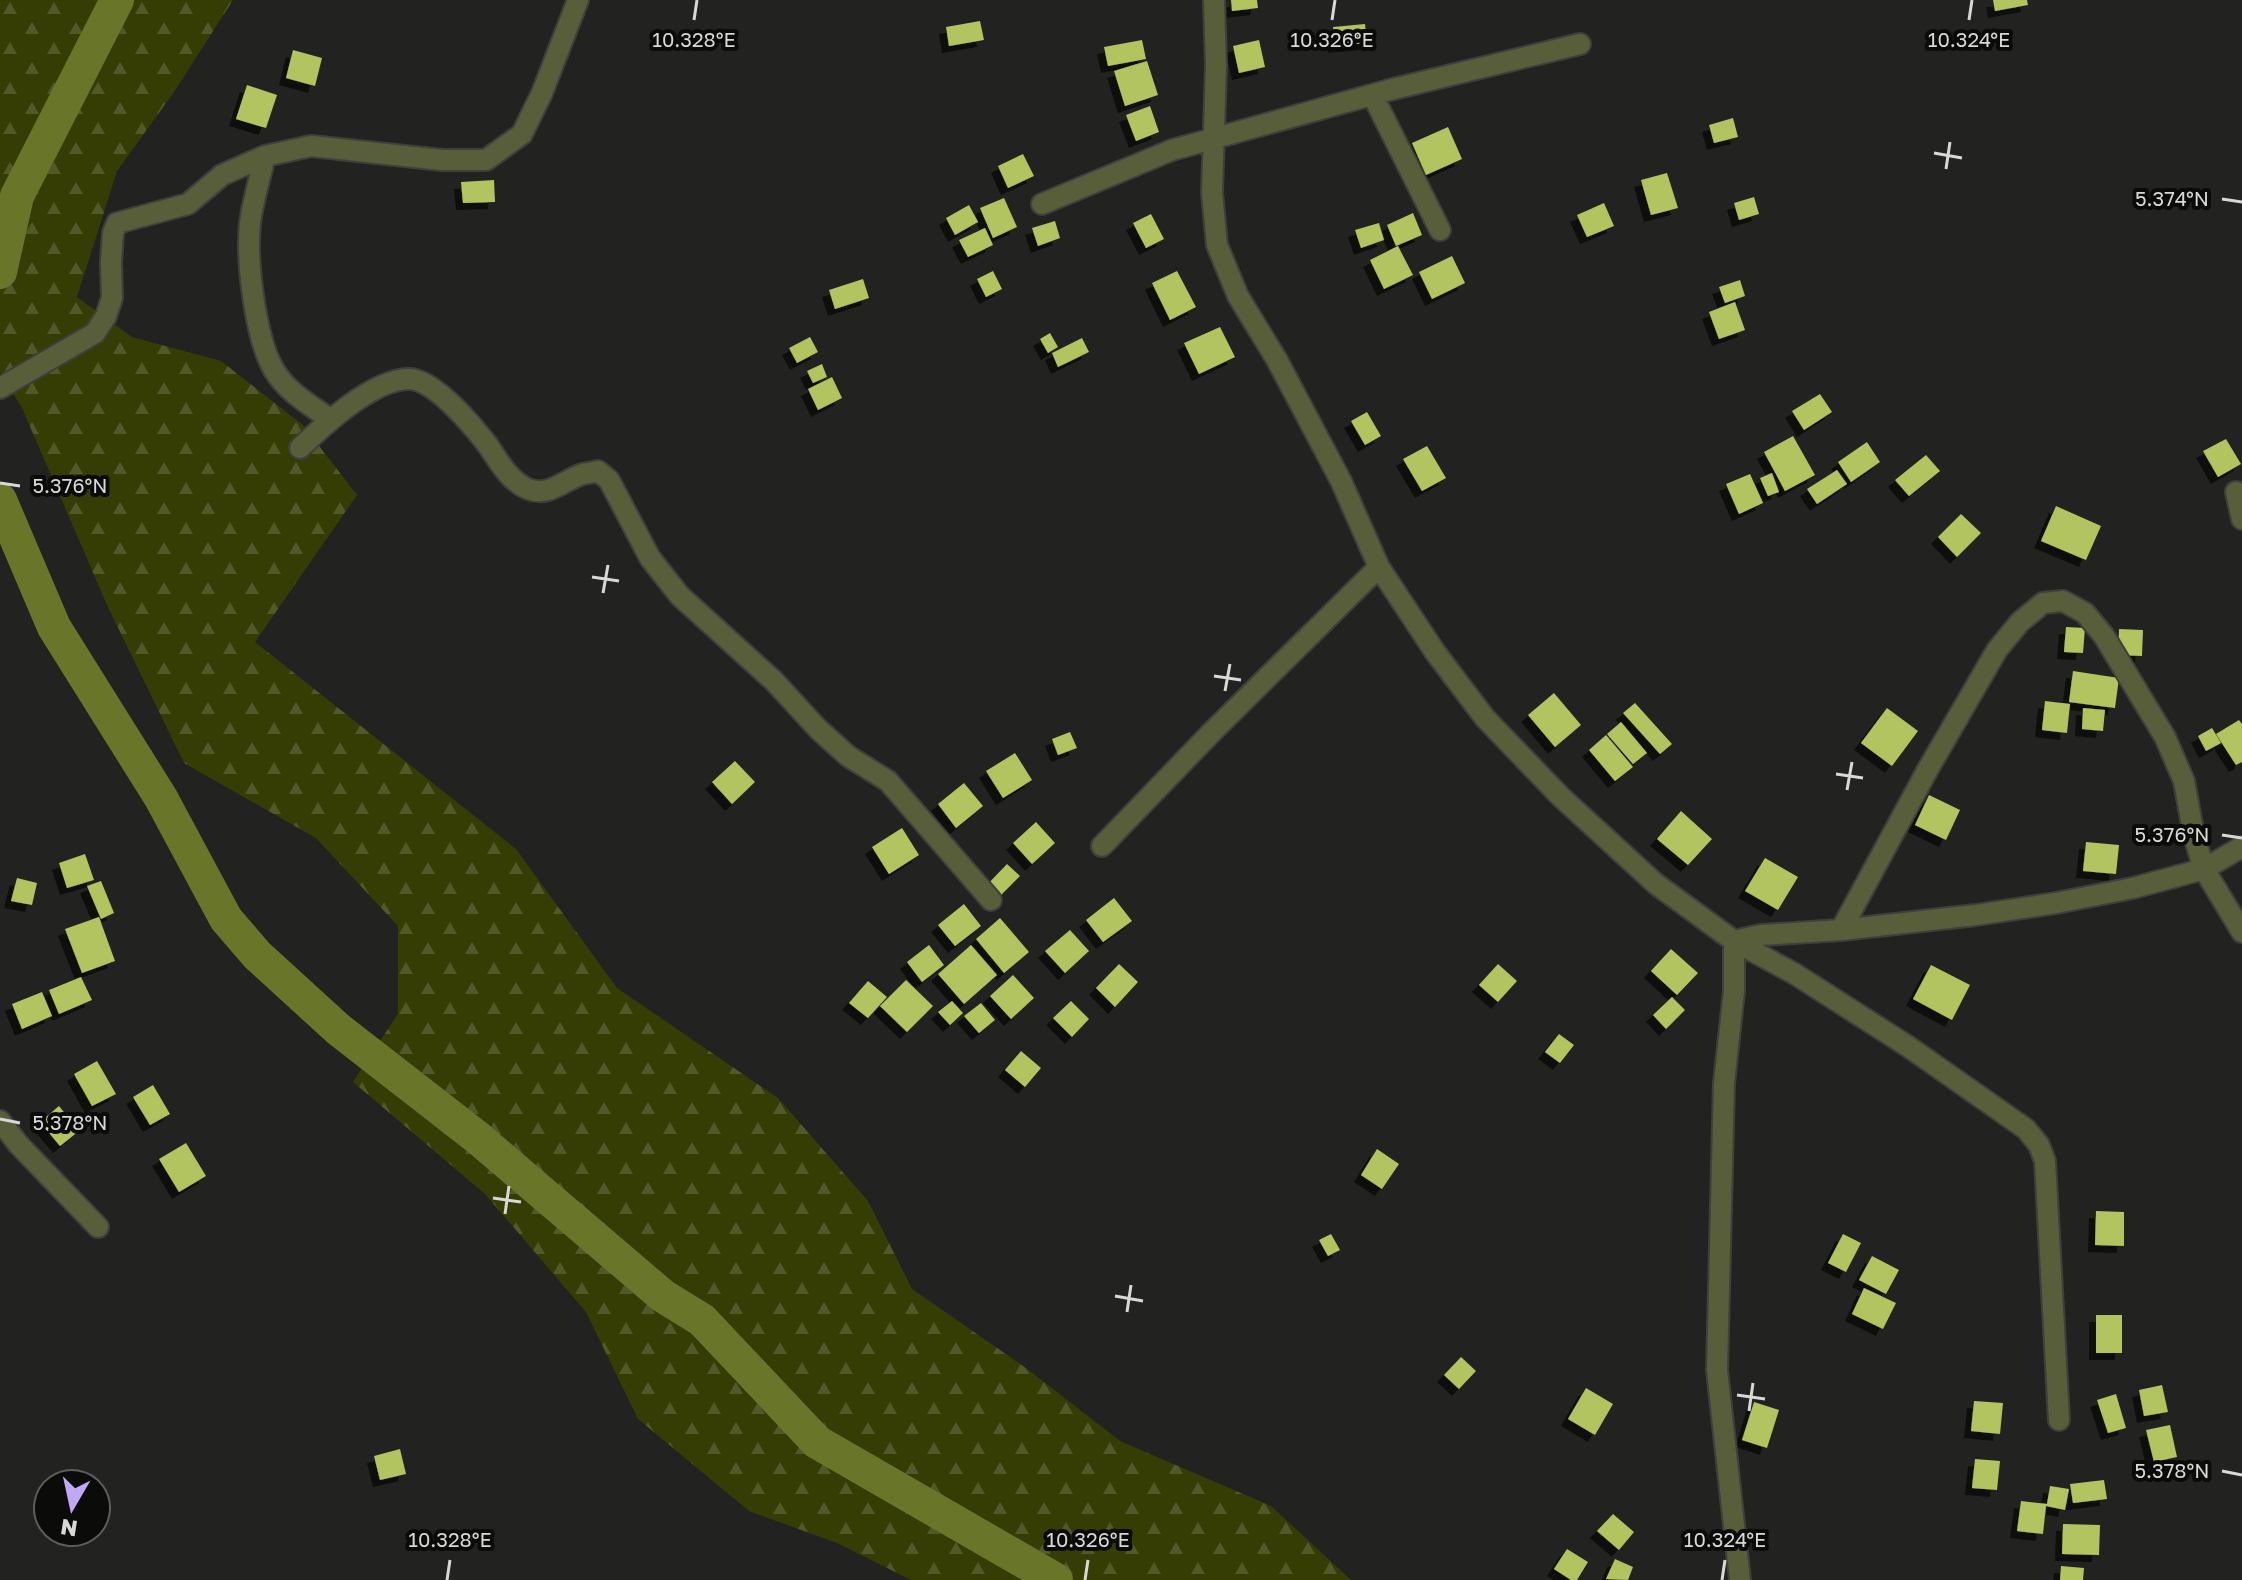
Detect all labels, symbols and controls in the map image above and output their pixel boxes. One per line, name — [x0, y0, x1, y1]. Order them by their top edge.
text: 10.328°E — [652, 27, 736, 51]
text: 10.326°E — [1290, 27, 1374, 51]
text: 10.324°E — [1928, 27, 2010, 51]
text: 5.374°N — [2135, 186, 2209, 210]
text: 5.376°N — [33, 473, 108, 497]
text: 5.376°N — [2135, 822, 2210, 846]
text: 5.378°N — [32, 1110, 108, 1134]
text: 5.378°N — [2134, 1458, 2210, 1482]
north arrow — [32, 1468, 112, 1548]
text: N — [58, 1514, 79, 1543]
text: 10.328°E — [408, 1527, 492, 1551]
text: 10.326°E — [1046, 1527, 1130, 1551]
text: 10.324°E — [1684, 1527, 1766, 1551]

